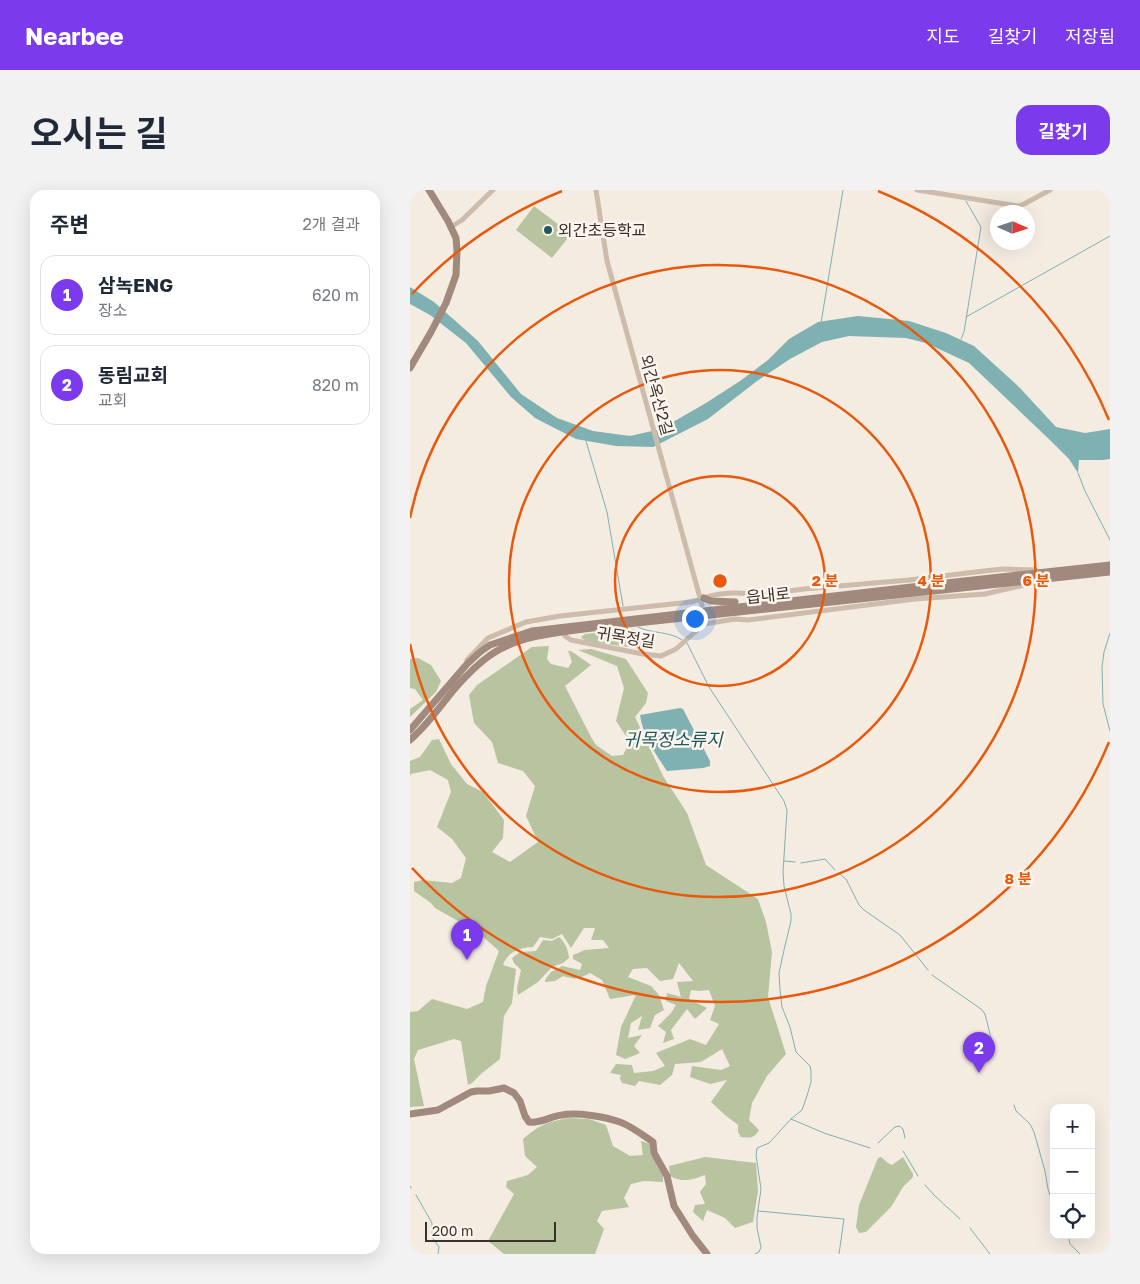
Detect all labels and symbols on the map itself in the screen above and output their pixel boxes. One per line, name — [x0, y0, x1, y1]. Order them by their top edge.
north arrow — [990, 205, 1035, 250]
place label: 외간초등학교 — [558, 220, 646, 240]
marker: 외간초등학교 — [542, 224, 554, 236]
street label: 외간옥산2길 — [636, 352, 678, 438]
text: 2 분 — [812, 571, 839, 589]
text: 4 분 — [918, 571, 945, 589]
text: 6 분 — [1022, 571, 1050, 589]
centre of rings — [711, 572, 729, 590]
street label: 읍내로 — [745, 583, 791, 607]
your location — [682, 606, 708, 632]
street label: 귀목정길 — [595, 623, 657, 651]
water label: 귀목정소류지 — [623, 728, 724, 750]
text: 8 분 — [1004, 869, 1032, 887]
pin: 1 — [451, 919, 483, 960]
pin: 2 — [963, 1032, 995, 1073]
scale bar — [425, 1219, 556, 1242]

